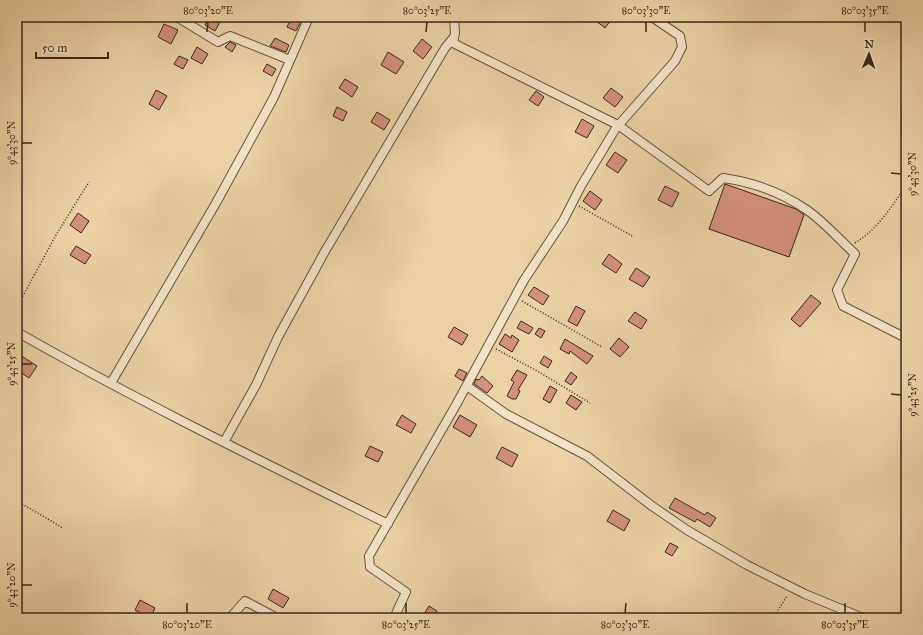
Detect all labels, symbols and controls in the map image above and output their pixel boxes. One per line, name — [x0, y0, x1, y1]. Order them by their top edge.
text: 80°03'20"E — [183, 5, 233, 17]
text: 80°03'25"E — [403, 5, 451, 17]
text: 80°03'30"E — [622, 5, 670, 17]
text: 80°03'35"E — [841, 5, 889, 17]
scale bar — [36, 34, 108, 60]
north arrow — [849, 34, 889, 74]
text: N — [864, 38, 875, 51]
text: 50 m — [42, 41, 67, 55]
text: 9°43'30"N — [6, 120, 18, 165]
text: 9°43'30"N — [907, 151, 919, 196]
text: 9°43'25"N — [6, 342, 18, 386]
text: 9°43'25"N — [907, 373, 919, 417]
text: 9°43'20"N — [6, 562, 18, 607]
text: 80°03'20"E — [162, 619, 212, 631]
text: 80°03'25"E — [382, 619, 430, 631]
text: 80°03'30"E — [601, 619, 649, 631]
text: 80°03'35"E — [821, 619, 869, 631]

